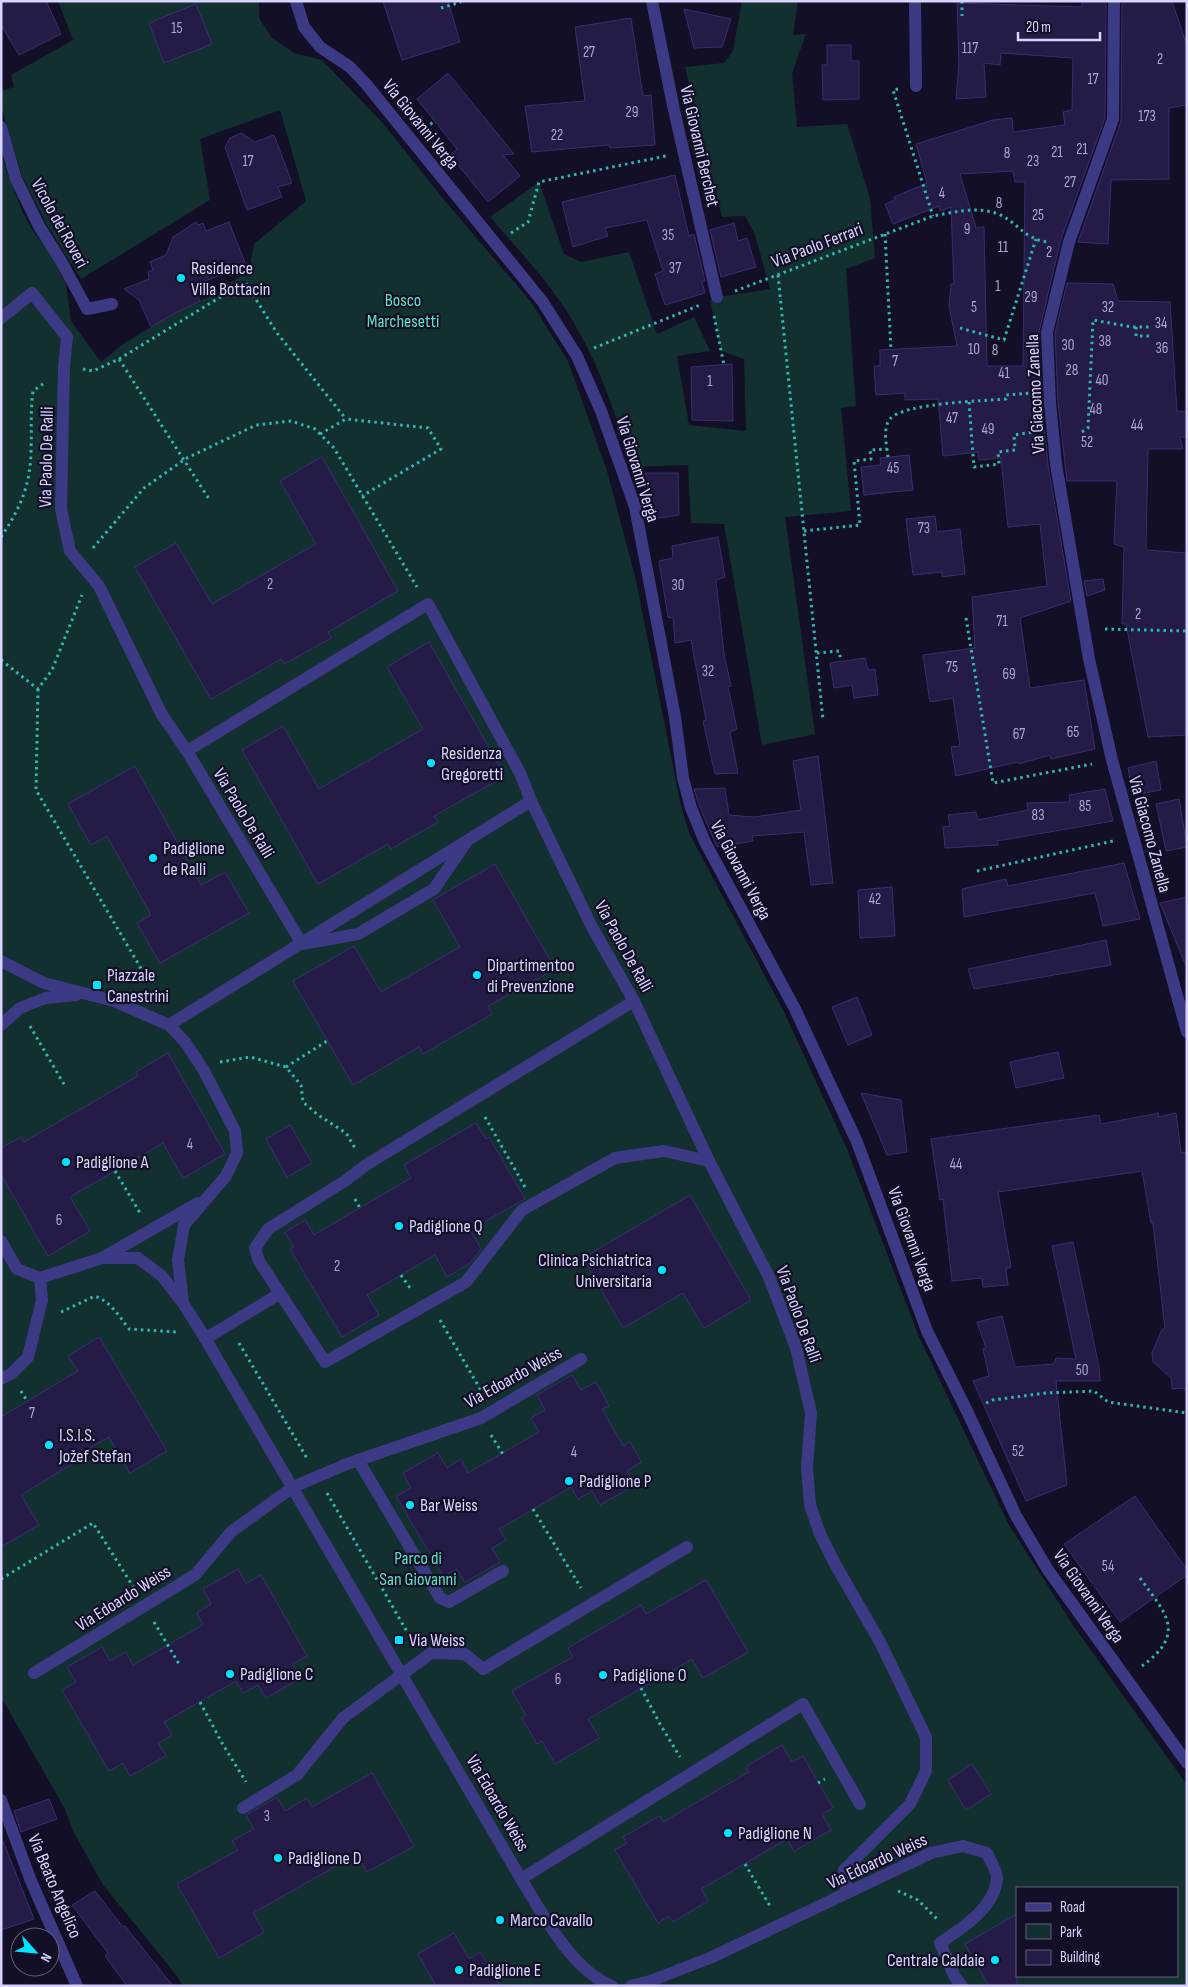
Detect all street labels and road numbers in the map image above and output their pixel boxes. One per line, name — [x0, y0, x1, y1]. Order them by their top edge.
street label: Via Giovanni Verga — [378, 75, 463, 174]
street label: Via Giovanni Berchet — [675, 83, 724, 209]
street label: Vicolo dei Roveri — [26, 175, 93, 271]
street label: Via Paolo Ferrari — [769, 218, 866, 272]
street label: Via Giacomo Zanella — [1022, 334, 1049, 454]
street label: Via Paolo De Ralli — [35, 406, 58, 508]
street label: Via Giovanni Verga — [611, 414, 664, 525]
street label: Via Paolo De Ralli — [209, 765, 279, 862]
street label: Via Giacomo Zanella — [1124, 774, 1175, 895]
street label: Via Giovanni Verga — [706, 817, 776, 924]
street label: Via Paolo De Ralli — [590, 897, 657, 996]
street label: Via Giovanni Verga — [883, 1184, 940, 1294]
street label: Via Paolo De Ralli — [771, 1263, 826, 1365]
street label: Via Edoardo Weiss — [461, 1342, 566, 1413]
street label: Via Giovanni Verga — [1049, 1545, 1129, 1647]
street label: Via Edoardo Weiss — [72, 1561, 175, 1636]
street label: Via Edoardo Weiss — [462, 1751, 534, 1855]
street label: Via Edoardo Weiss — [824, 1829, 931, 1894]
street label: Via Beato Angelico — [23, 1831, 86, 1941]

